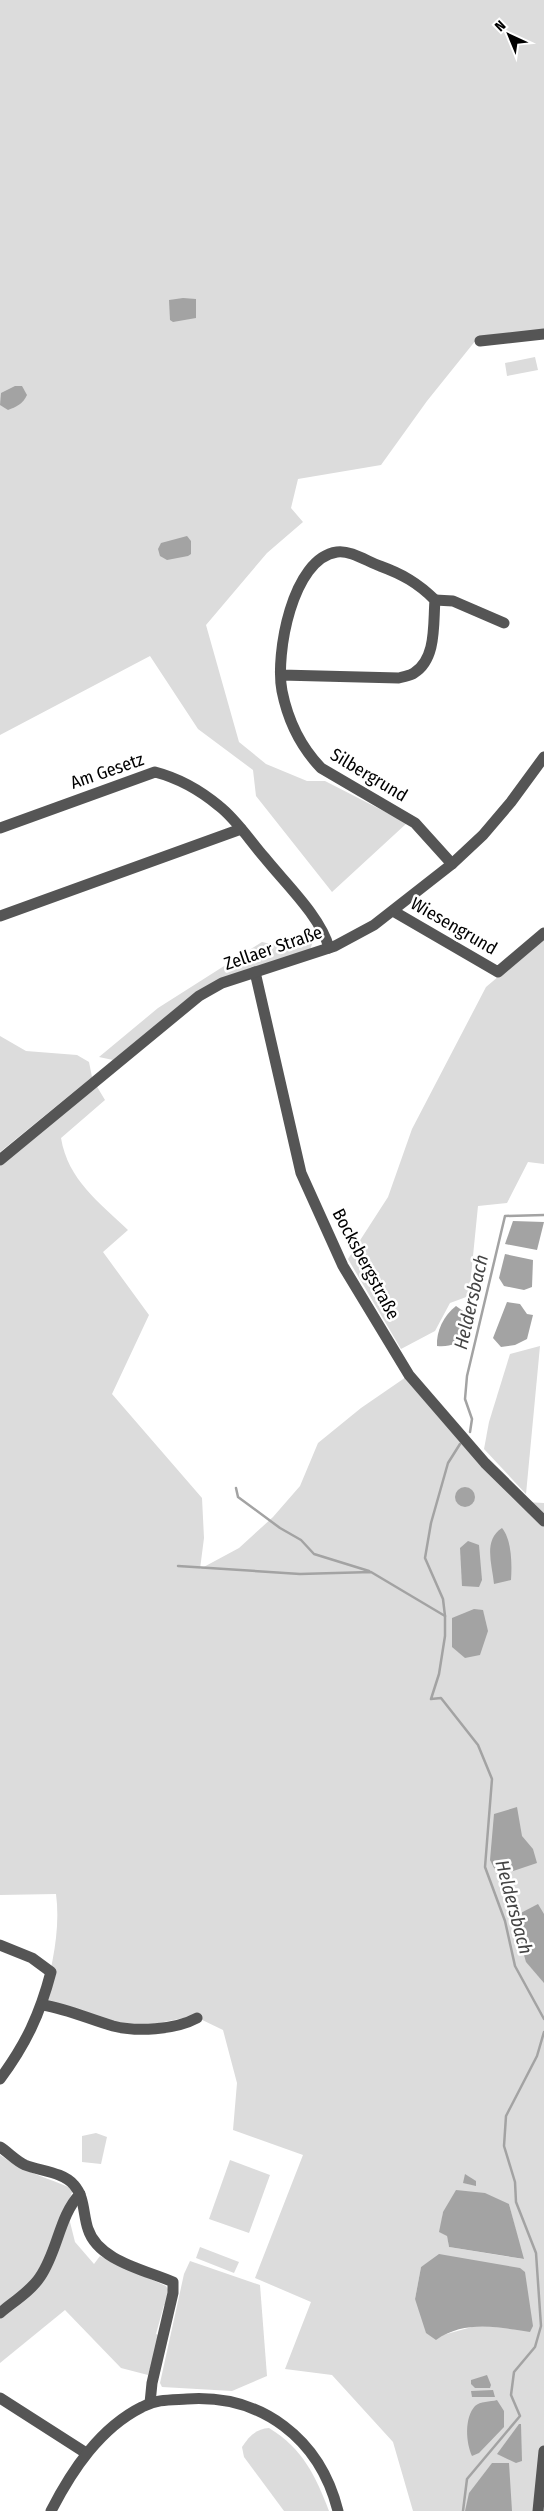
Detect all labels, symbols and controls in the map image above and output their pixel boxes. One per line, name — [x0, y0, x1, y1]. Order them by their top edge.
north arrow — [484, 10, 534, 60]
text: N — [491, 17, 509, 35]
street label: Silbergrund — [326, 743, 412, 807]
street label: Am Gesetz — [67, 748, 147, 794]
street label: Wiesengrund — [407, 892, 501, 960]
street label: Zellaer Straße — [221, 921, 325, 975]
street label: Bocksbergstraße — [328, 1205, 405, 1323]
water label: Heldersbach — [449, 1252, 493, 1352]
water label: Heldersbach — [490, 1857, 538, 1957]

